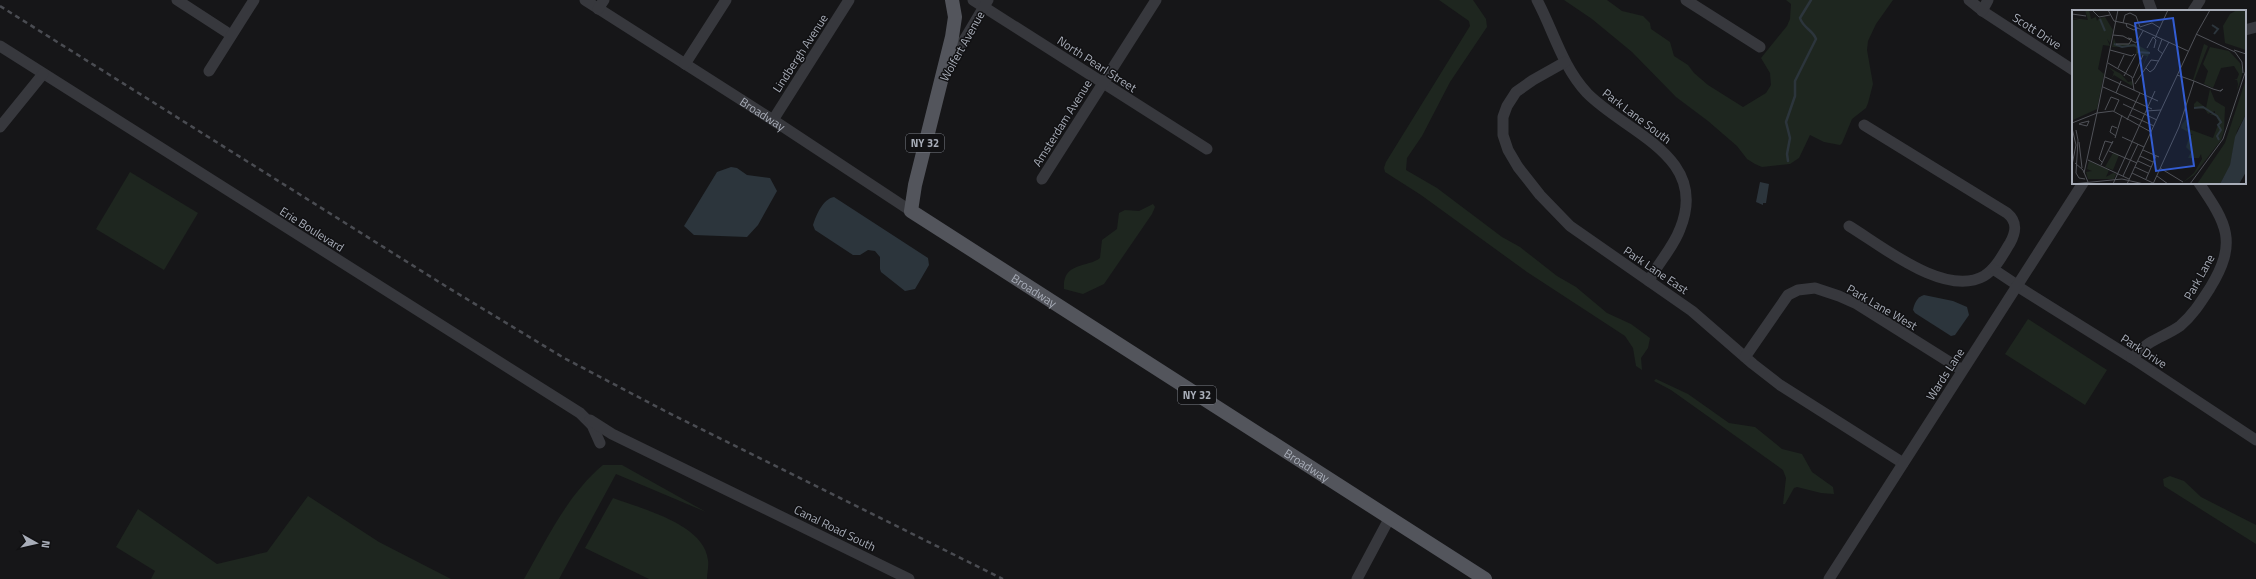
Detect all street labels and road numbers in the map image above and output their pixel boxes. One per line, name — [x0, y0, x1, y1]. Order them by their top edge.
street label: Wolfert Avenue — [935, 7, 989, 85]
street label: Scott Drive — [2009, 8, 2065, 54]
street label: Lindbergh Avenue — [767, 10, 833, 96]
street label: North Pearl Street — [1053, 31, 1141, 97]
street label: Amsterdam Avenue — [1028, 76, 1096, 170]
street label: Park Lane South — [1598, 84, 1676, 148]
street label: Broadway — [736, 92, 790, 135]
road number: NY 32 — [906, 134, 944, 152]
street label: Erie Boulevard — [276, 202, 348, 256]
street label: Park Lane East — [1620, 241, 1693, 299]
street label: Park Lane — [2179, 251, 2219, 303]
street label: Broadway — [1008, 268, 1061, 312]
street label: Park Lane West — [1843, 279, 1922, 335]
street label: Park Drive — [2117, 329, 2171, 373]
street label: Wards Lane — [1921, 344, 1969, 404]
road number: NY 32 — [1178, 386, 1216, 404]
street label: Broadway — [1281, 443, 1334, 487]
street label: Canal Road South — [791, 500, 879, 556]

